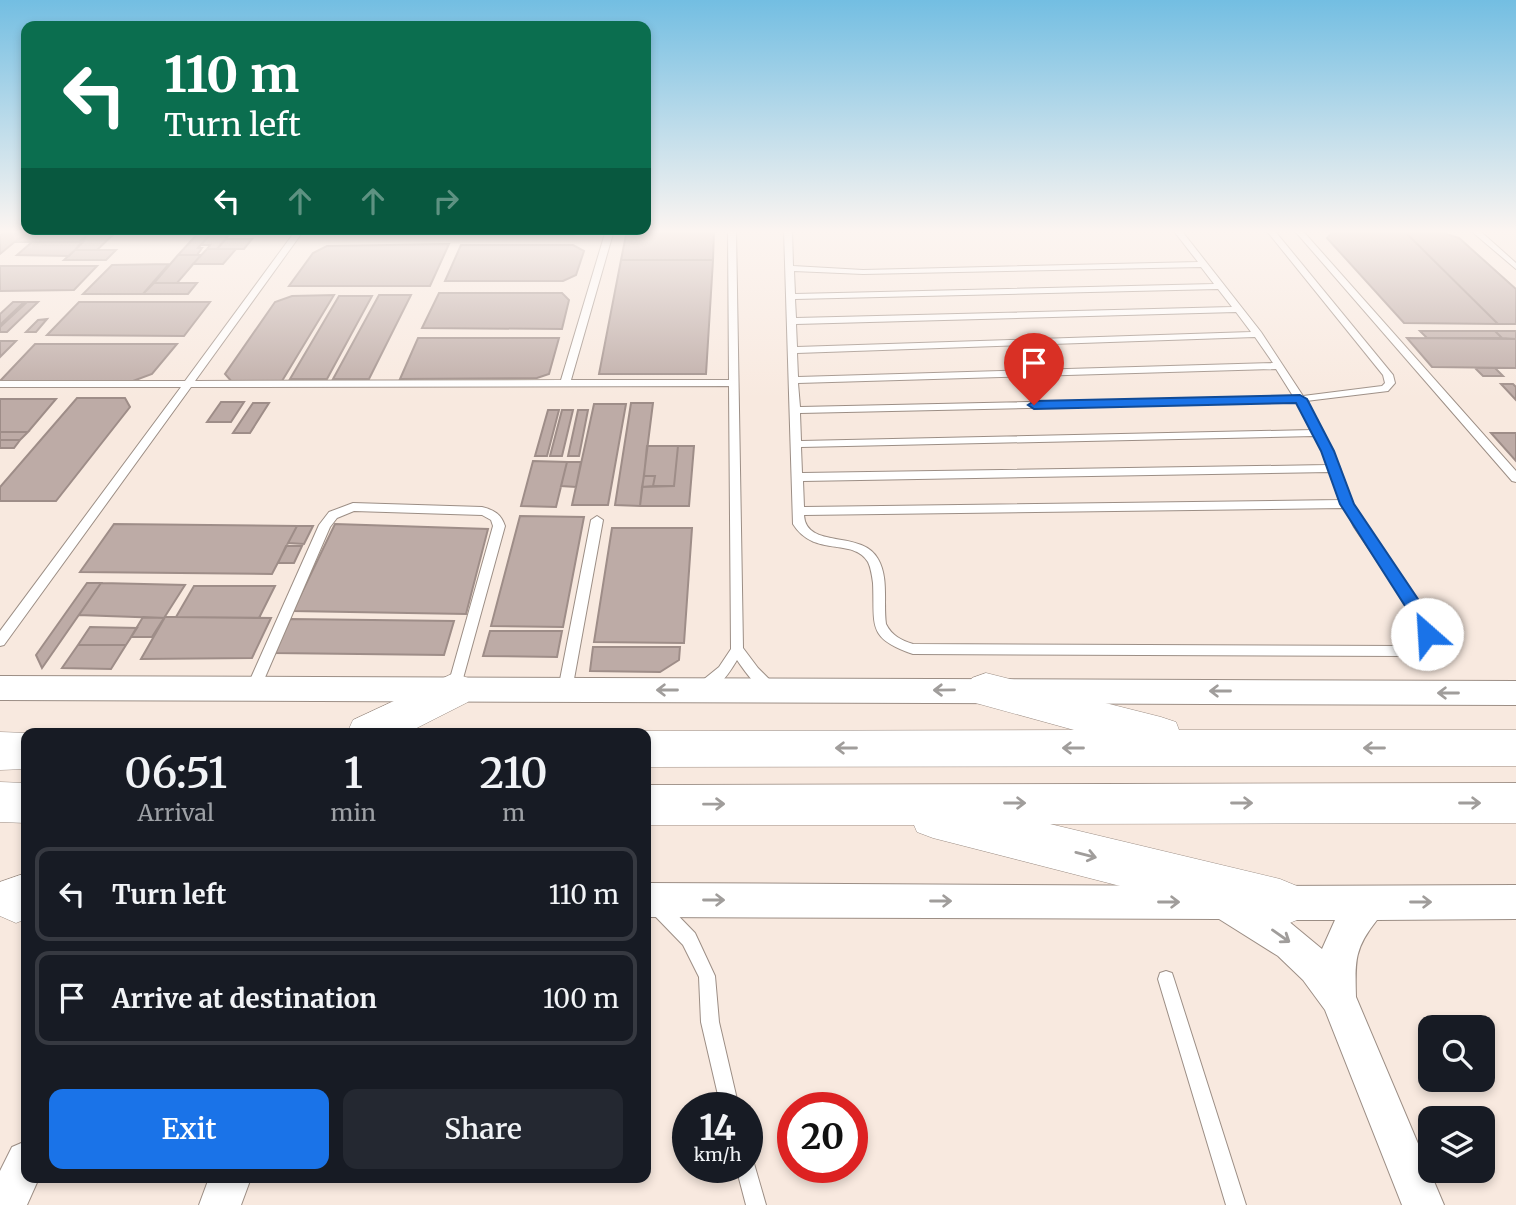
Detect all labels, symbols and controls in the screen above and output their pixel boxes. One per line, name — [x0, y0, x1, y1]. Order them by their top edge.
text: 110 m — [164, 44, 299, 105]
icon: left — [49, 49, 140, 140]
text: Turn left — [164, 105, 301, 145]
icon: left — [208, 182, 246, 220]
icon: ahead — [281, 182, 319, 220]
icon: ahead — [354, 182, 392, 220]
icon: right — [427, 182, 465, 220]
pin — [1004, 333, 1064, 405]
icon: arrive — [1015, 344, 1053, 382]
position arrow — [1390, 597, 1464, 671]
one-way arrow — [656, 683, 679, 696]
one-way arrow — [933, 683, 956, 697]
one-way arrow — [1209, 684, 1232, 698]
one-way arrow — [1437, 686, 1460, 700]
one-way arrow — [835, 741, 858, 755]
one-way arrow — [1062, 741, 1085, 755]
one-way arrow — [1363, 741, 1386, 755]
text: 06:51 — [124, 747, 227, 799]
text: 1 — [344, 747, 363, 799]
text: 210 — [479, 747, 548, 799]
one-way arrow — [1003, 796, 1026, 810]
one-way arrow — [1231, 796, 1254, 810]
one-way arrow — [1458, 796, 1481, 810]
text: Arrival — [137, 798, 214, 827]
text: min — [331, 798, 376, 827]
text: m — [502, 798, 525, 827]
one-way arrow — [702, 798, 725, 811]
one-way arrow — [1074, 849, 1097, 862]
icon: left — [53, 875, 91, 913]
text: Turn left — [112, 878, 226, 911]
text: 110 m — [549, 878, 619, 911]
one-way arrow — [702, 893, 725, 907]
one-way arrow — [930, 894, 953, 908]
one-way arrow — [1157, 895, 1180, 909]
one-way arrow — [1409, 895, 1432, 909]
one-way arrow — [1271, 929, 1290, 943]
icon: arrive — [53, 979, 91, 1017]
text: Arrive at destination — [112, 982, 377, 1015]
text: 100 m — [543, 982, 619, 1015]
map controls — [1418, 1015, 1495, 1183]
button: search — [1418, 1015, 1495, 1092]
button: Exit — [49, 1089, 329, 1169]
button: Share — [343, 1089, 623, 1169]
speed limit sign: 20 — [777, 1092, 868, 1183]
text: 14 — [699, 1106, 736, 1150]
button: layers — [1418, 1106, 1495, 1183]
text: km/h — [694, 1143, 741, 1166]

